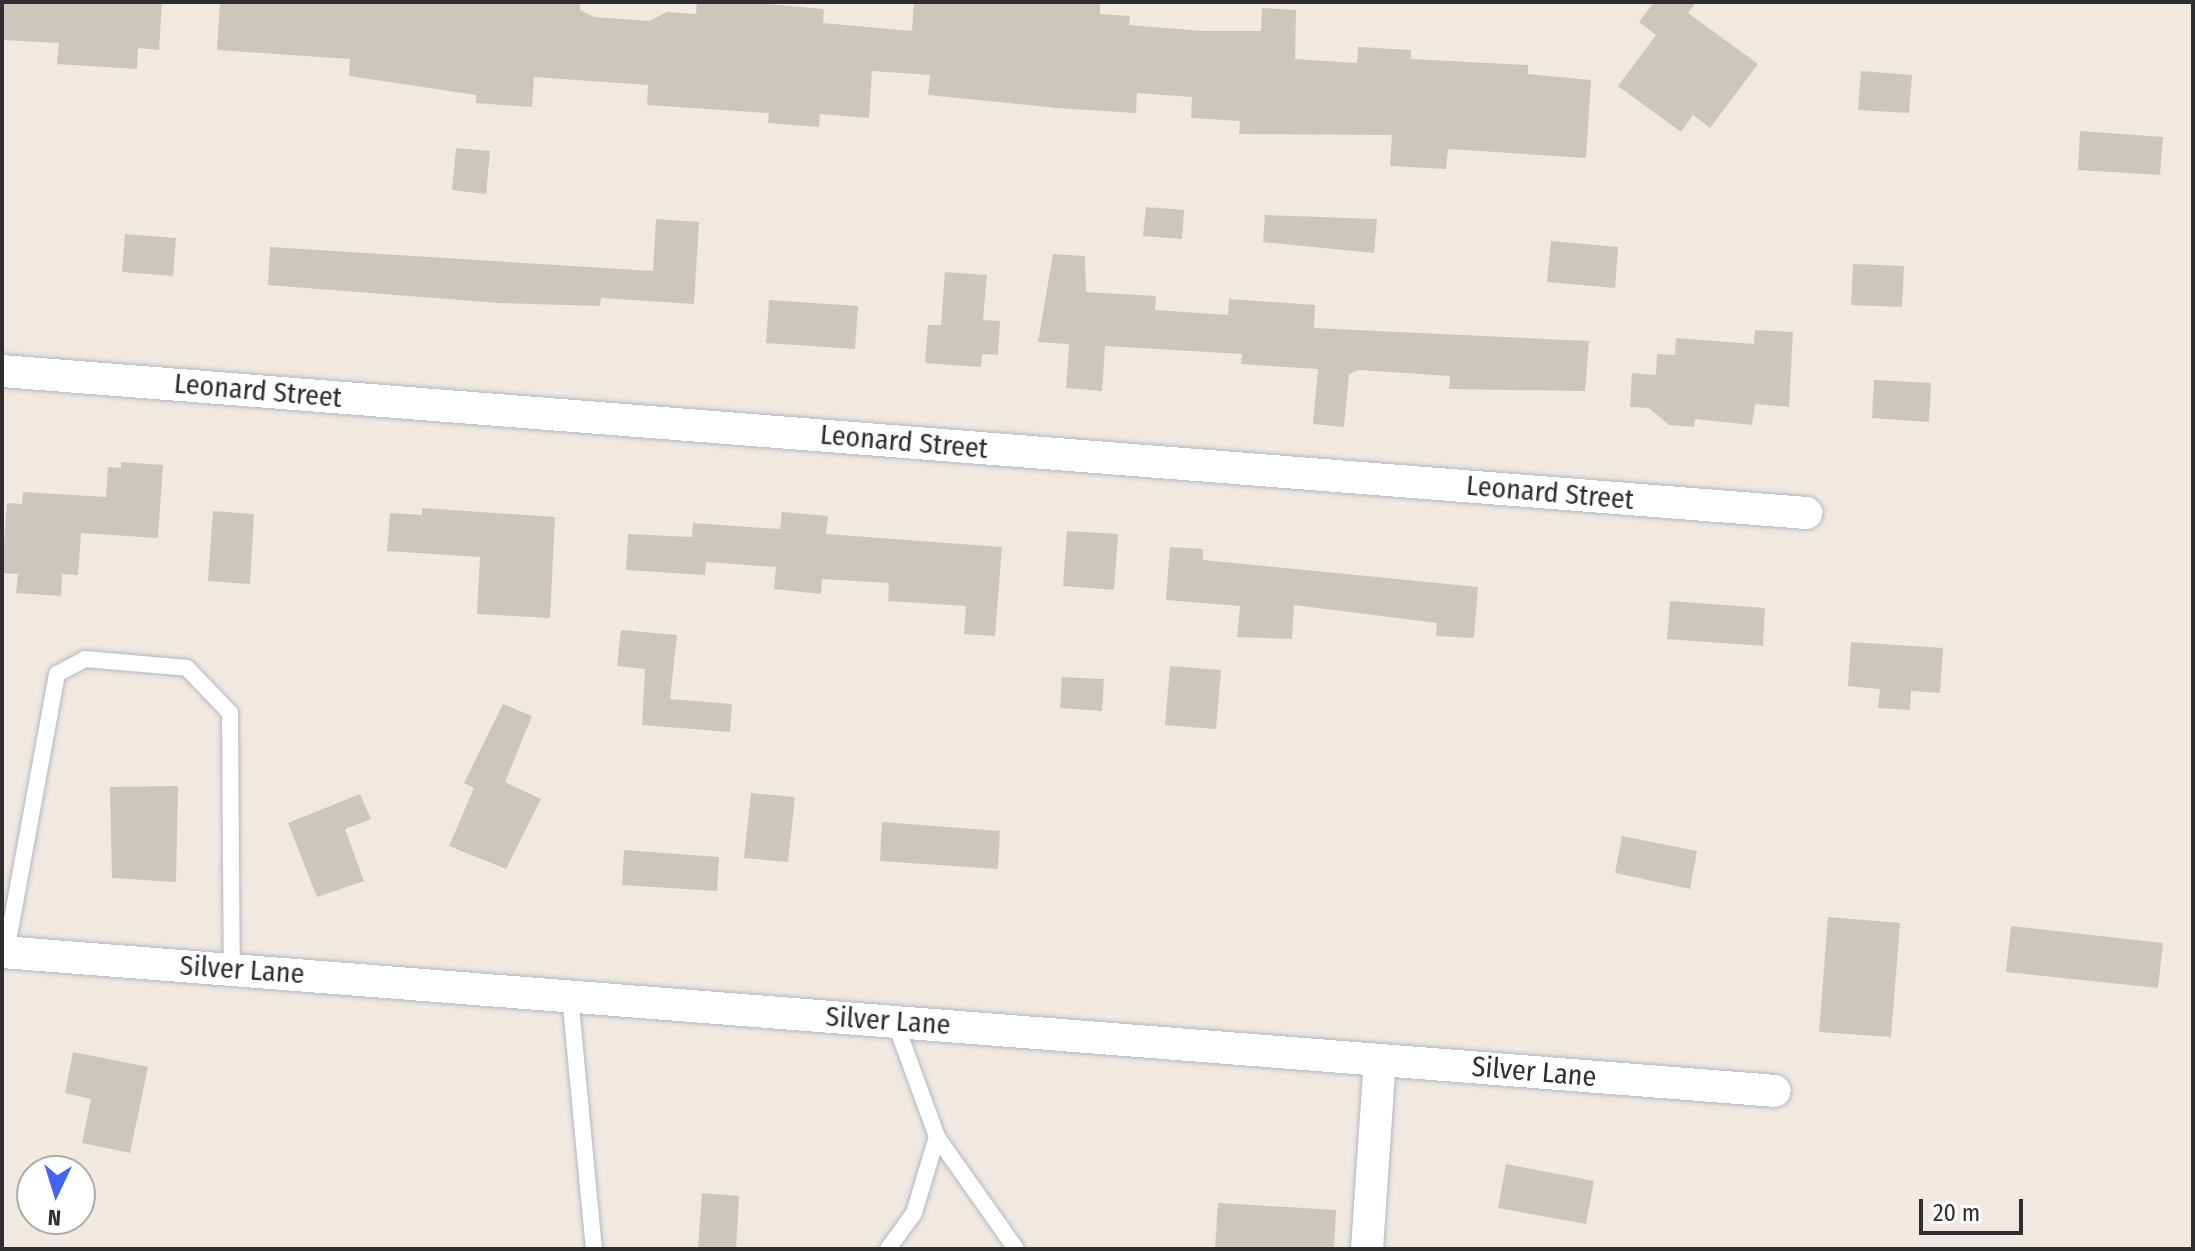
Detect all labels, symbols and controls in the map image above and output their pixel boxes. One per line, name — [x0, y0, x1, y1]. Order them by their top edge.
street label: Leonard Street — [173, 367, 343, 415]
street label: Leonard Street — [819, 418, 989, 466]
street label: Leonard Street — [1465, 469, 1635, 517]
street label: Silver Lane — [178, 949, 306, 991]
street label: Silver Lane — [824, 1000, 952, 1042]
street label: Silver Lane — [1470, 1050, 1598, 1094]
north arrow — [16, 1155, 96, 1235]
scale bar — [1923, 1183, 2027, 1233]
text: 20 m — [1933, 1199, 1980, 1227]
text: N — [47, 1204, 62, 1231]

